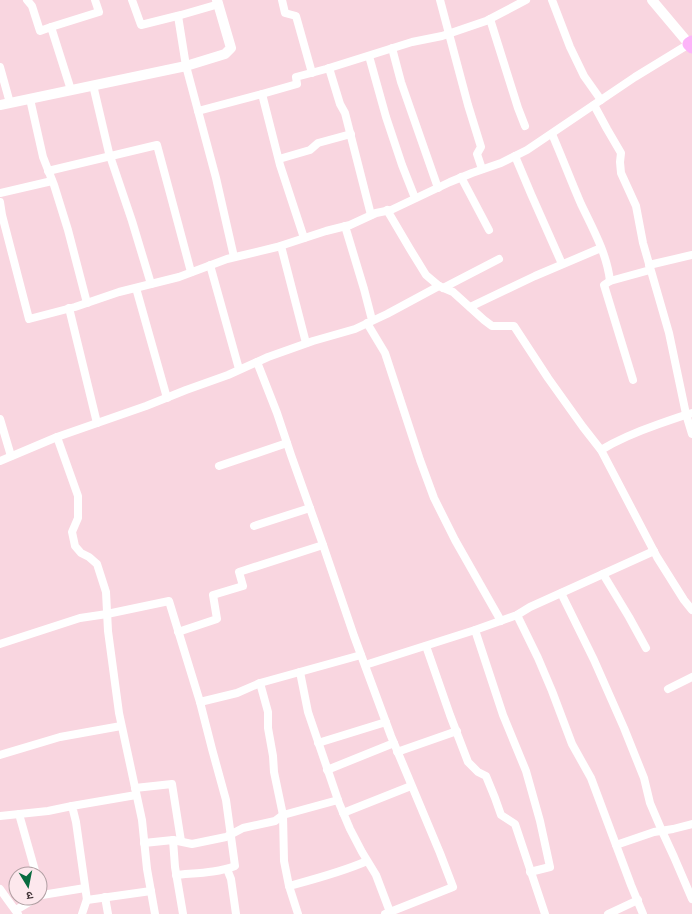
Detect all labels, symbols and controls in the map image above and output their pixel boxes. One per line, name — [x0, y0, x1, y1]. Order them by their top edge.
north arrow — [8, 866, 48, 906]
text: उ — [25, 889, 34, 903]

